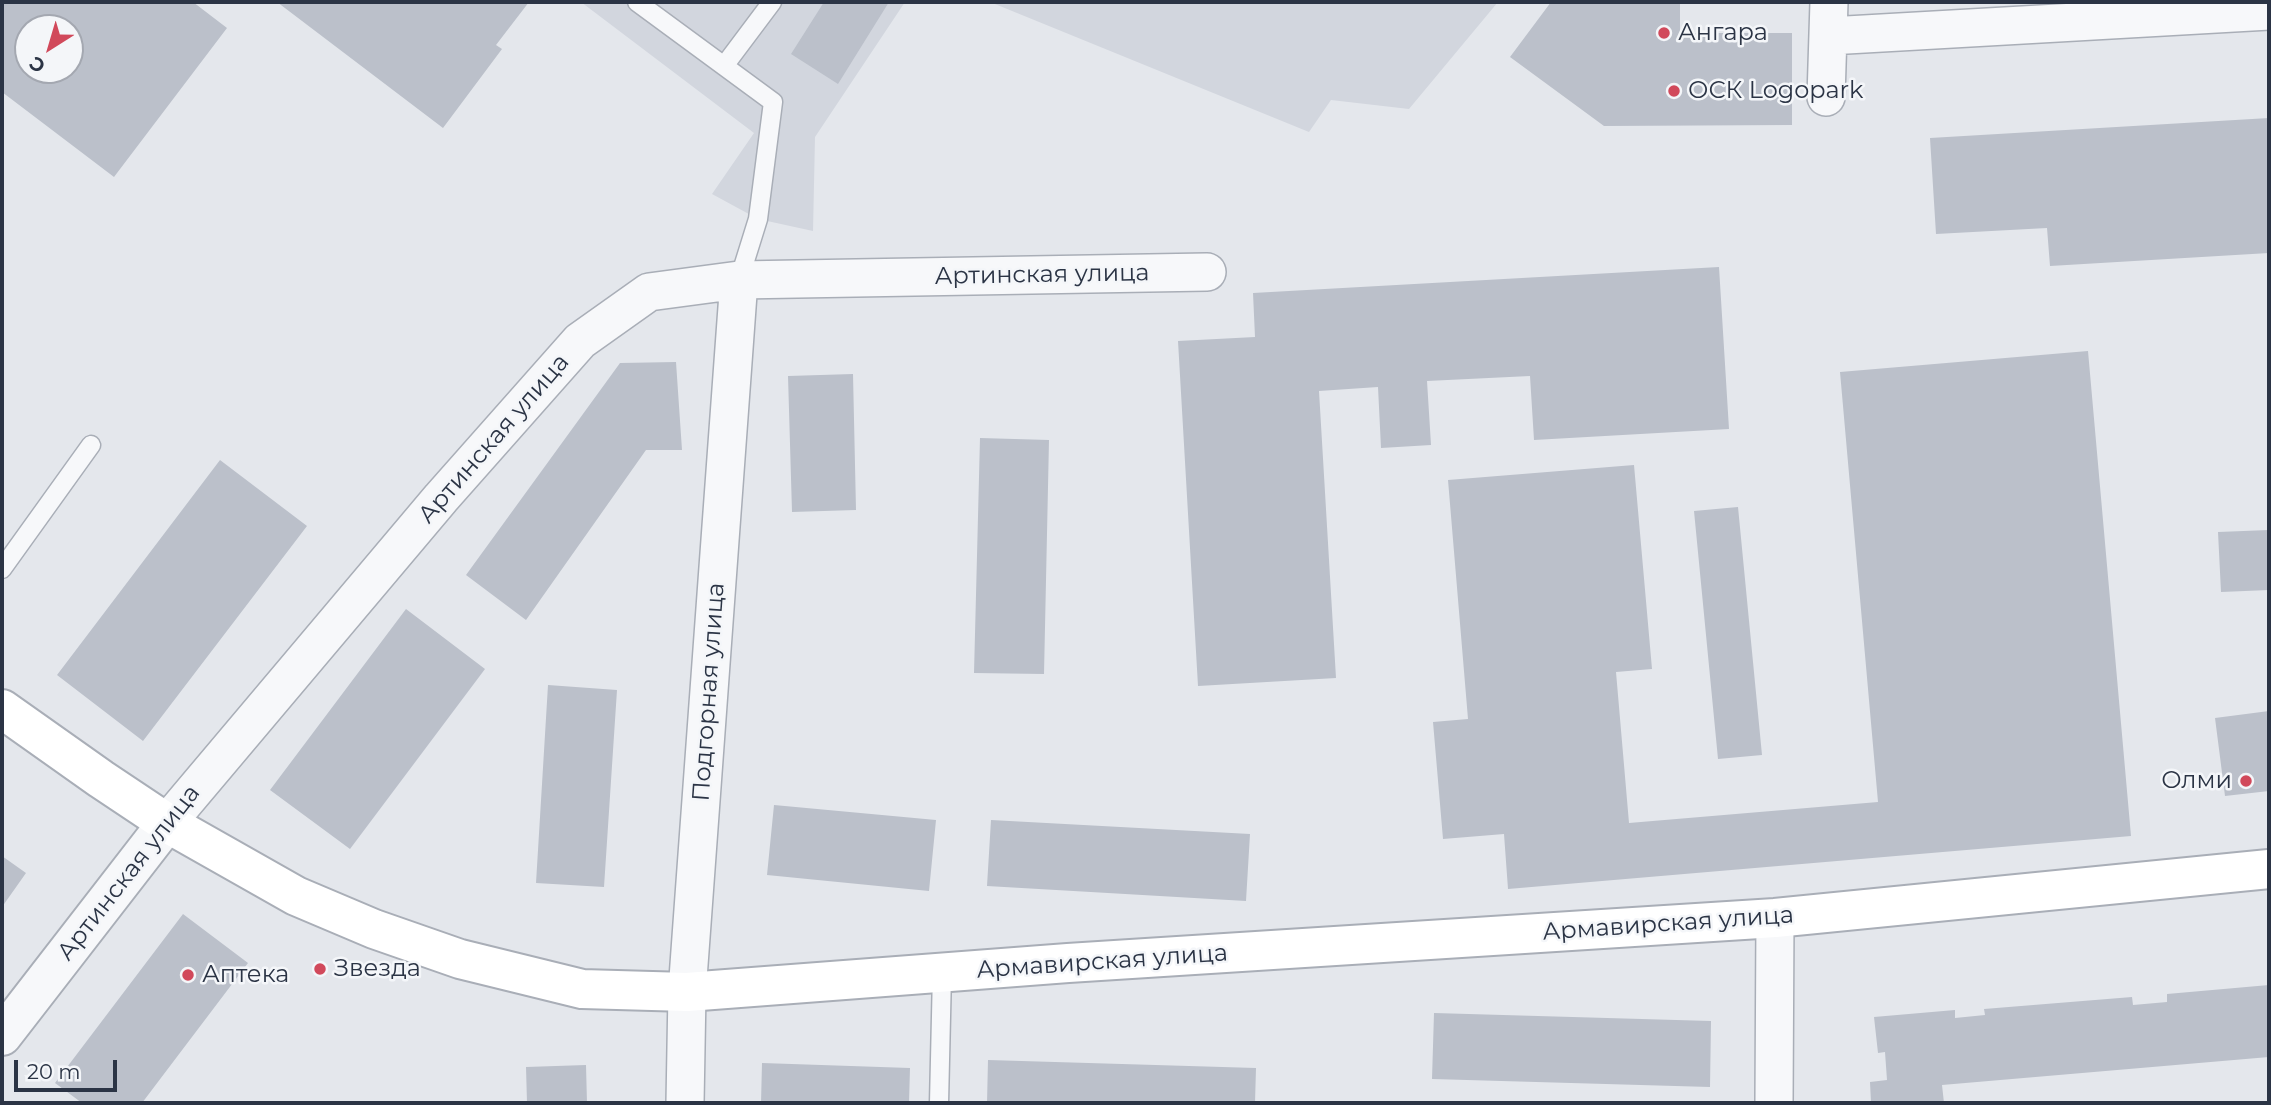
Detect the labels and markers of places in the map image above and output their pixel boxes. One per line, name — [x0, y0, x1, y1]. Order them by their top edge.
place label: Ангара — [1678, 19, 1768, 47]
marker: Ангара — [1656, 25, 1672, 41]
place label: ОСК Logopark — [1688, 77, 1863, 105]
marker: ОСК Logopark — [1666, 83, 1682, 99]
place label: Олми — [2161, 767, 2232, 795]
marker: Олми — [2238, 773, 2254, 789]
place label: Звезда — [334, 955, 421, 983]
place label: Аптека — [202, 961, 289, 989]
marker: Звезда — [312, 961, 328, 977]
marker: Аптека — [180, 967, 196, 983]

